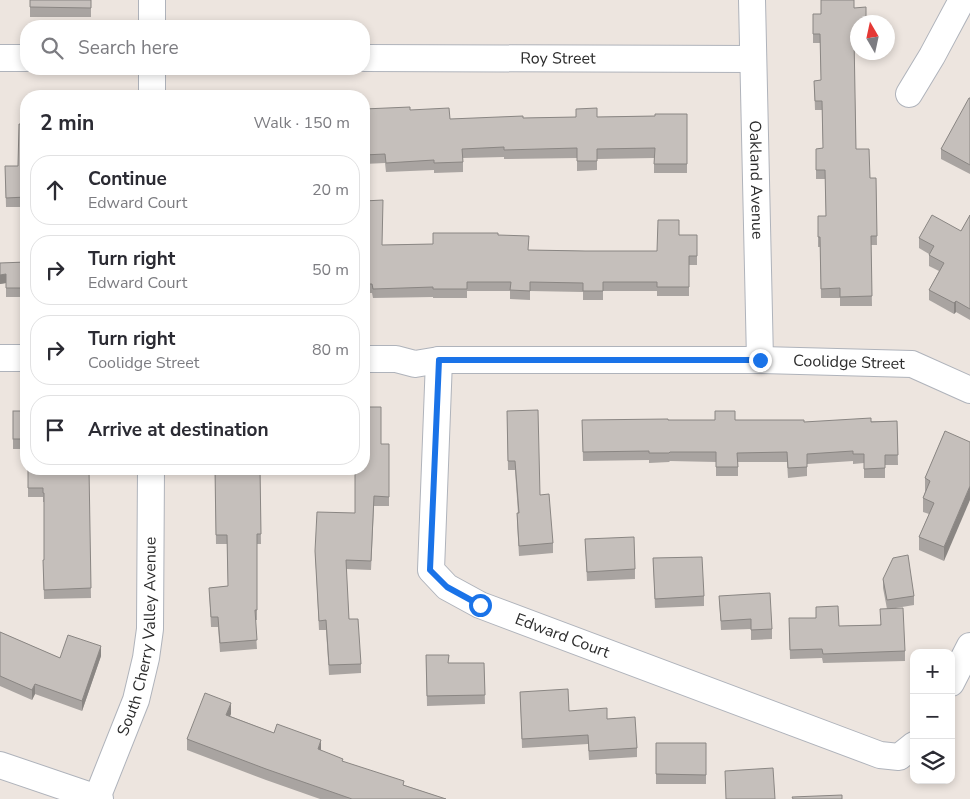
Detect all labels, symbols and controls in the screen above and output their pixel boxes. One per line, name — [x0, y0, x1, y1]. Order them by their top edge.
north arrow — [850, 15, 895, 60]
search box — [20, 20, 370, 75]
icon: search — [38, 34, 66, 62]
text: Search here — [78, 35, 179, 61]
street label: Roy Street — [520, 47, 596, 70]
text: 2 min — [40, 109, 94, 137]
text: Walk · 150 m — [254, 112, 350, 134]
street label: Oakland Avenue — [744, 120, 768, 240]
text: Continue — [88, 166, 167, 192]
icon: ahead — [41, 176, 69, 204]
text: 20 m — [312, 179, 349, 201]
text: Edward Court — [88, 192, 187, 214]
text: Turn right — [88, 246, 175, 272]
icon: right — [41, 256, 69, 284]
text: 50 m — [312, 259, 349, 281]
text: Edward Court — [88, 272, 187, 294]
text: Turn right — [88, 326, 175, 352]
icon: right — [41, 336, 69, 364]
text: 80 m — [312, 339, 349, 361]
route end — [749, 349, 772, 372]
street label: Coolidge Street — [793, 350, 905, 375]
text: Coolidge Street — [88, 352, 199, 374]
icon: arrive — [41, 416, 69, 444]
text: Arrive at destination — [88, 417, 269, 443]
street label: South Cherry Valley Avenue — [112, 537, 162, 739]
route start — [469, 594, 492, 617]
street label: Edward Court — [512, 608, 613, 664]
map controls — [910, 649, 955, 784]
button: + — [910, 649, 955, 694]
button: − — [910, 694, 955, 739]
button: layers — [910, 739, 955, 784]

